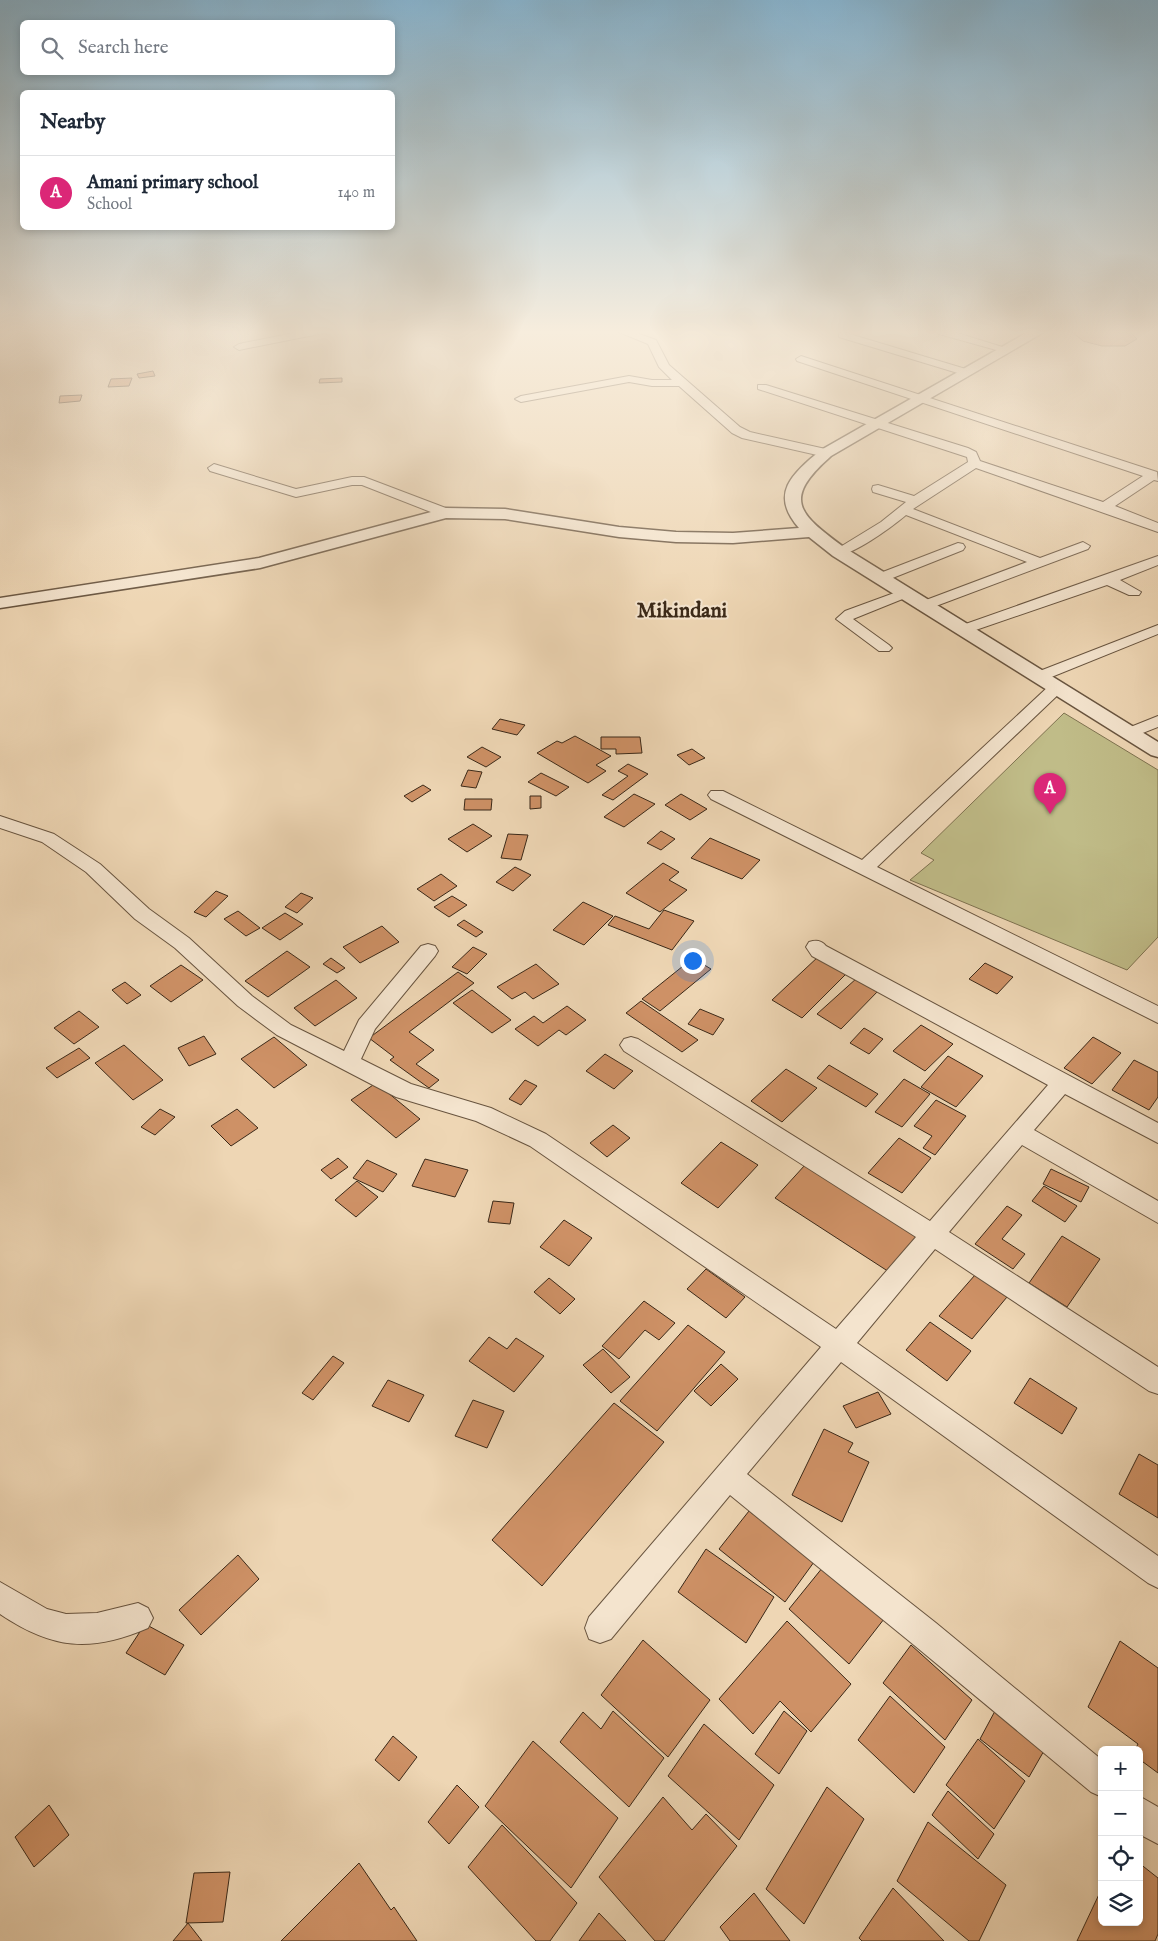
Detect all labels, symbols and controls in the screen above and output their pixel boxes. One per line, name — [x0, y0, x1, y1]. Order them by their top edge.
search box — [20, 20, 395, 75]
icon: search — [38, 34, 66, 62]
text: Search here — [78, 36, 169, 60]
text: Nearby — [40, 109, 105, 136]
text: Amani primary school — [87, 171, 258, 195]
text: A — [51, 183, 61, 203]
text: 140 m — [337, 183, 375, 203]
text: School — [87, 195, 132, 215]
district label: Mikindani — [637, 598, 728, 625]
pin: A — [1034, 773, 1066, 814]
your location — [680, 948, 706, 974]
map controls — [1098, 1746, 1143, 1926]
button: + — [1098, 1746, 1143, 1791]
button: − — [1098, 1791, 1143, 1836]
button: locate — [1098, 1836, 1143, 1881]
button: layers — [1098, 1881, 1143, 1926]

